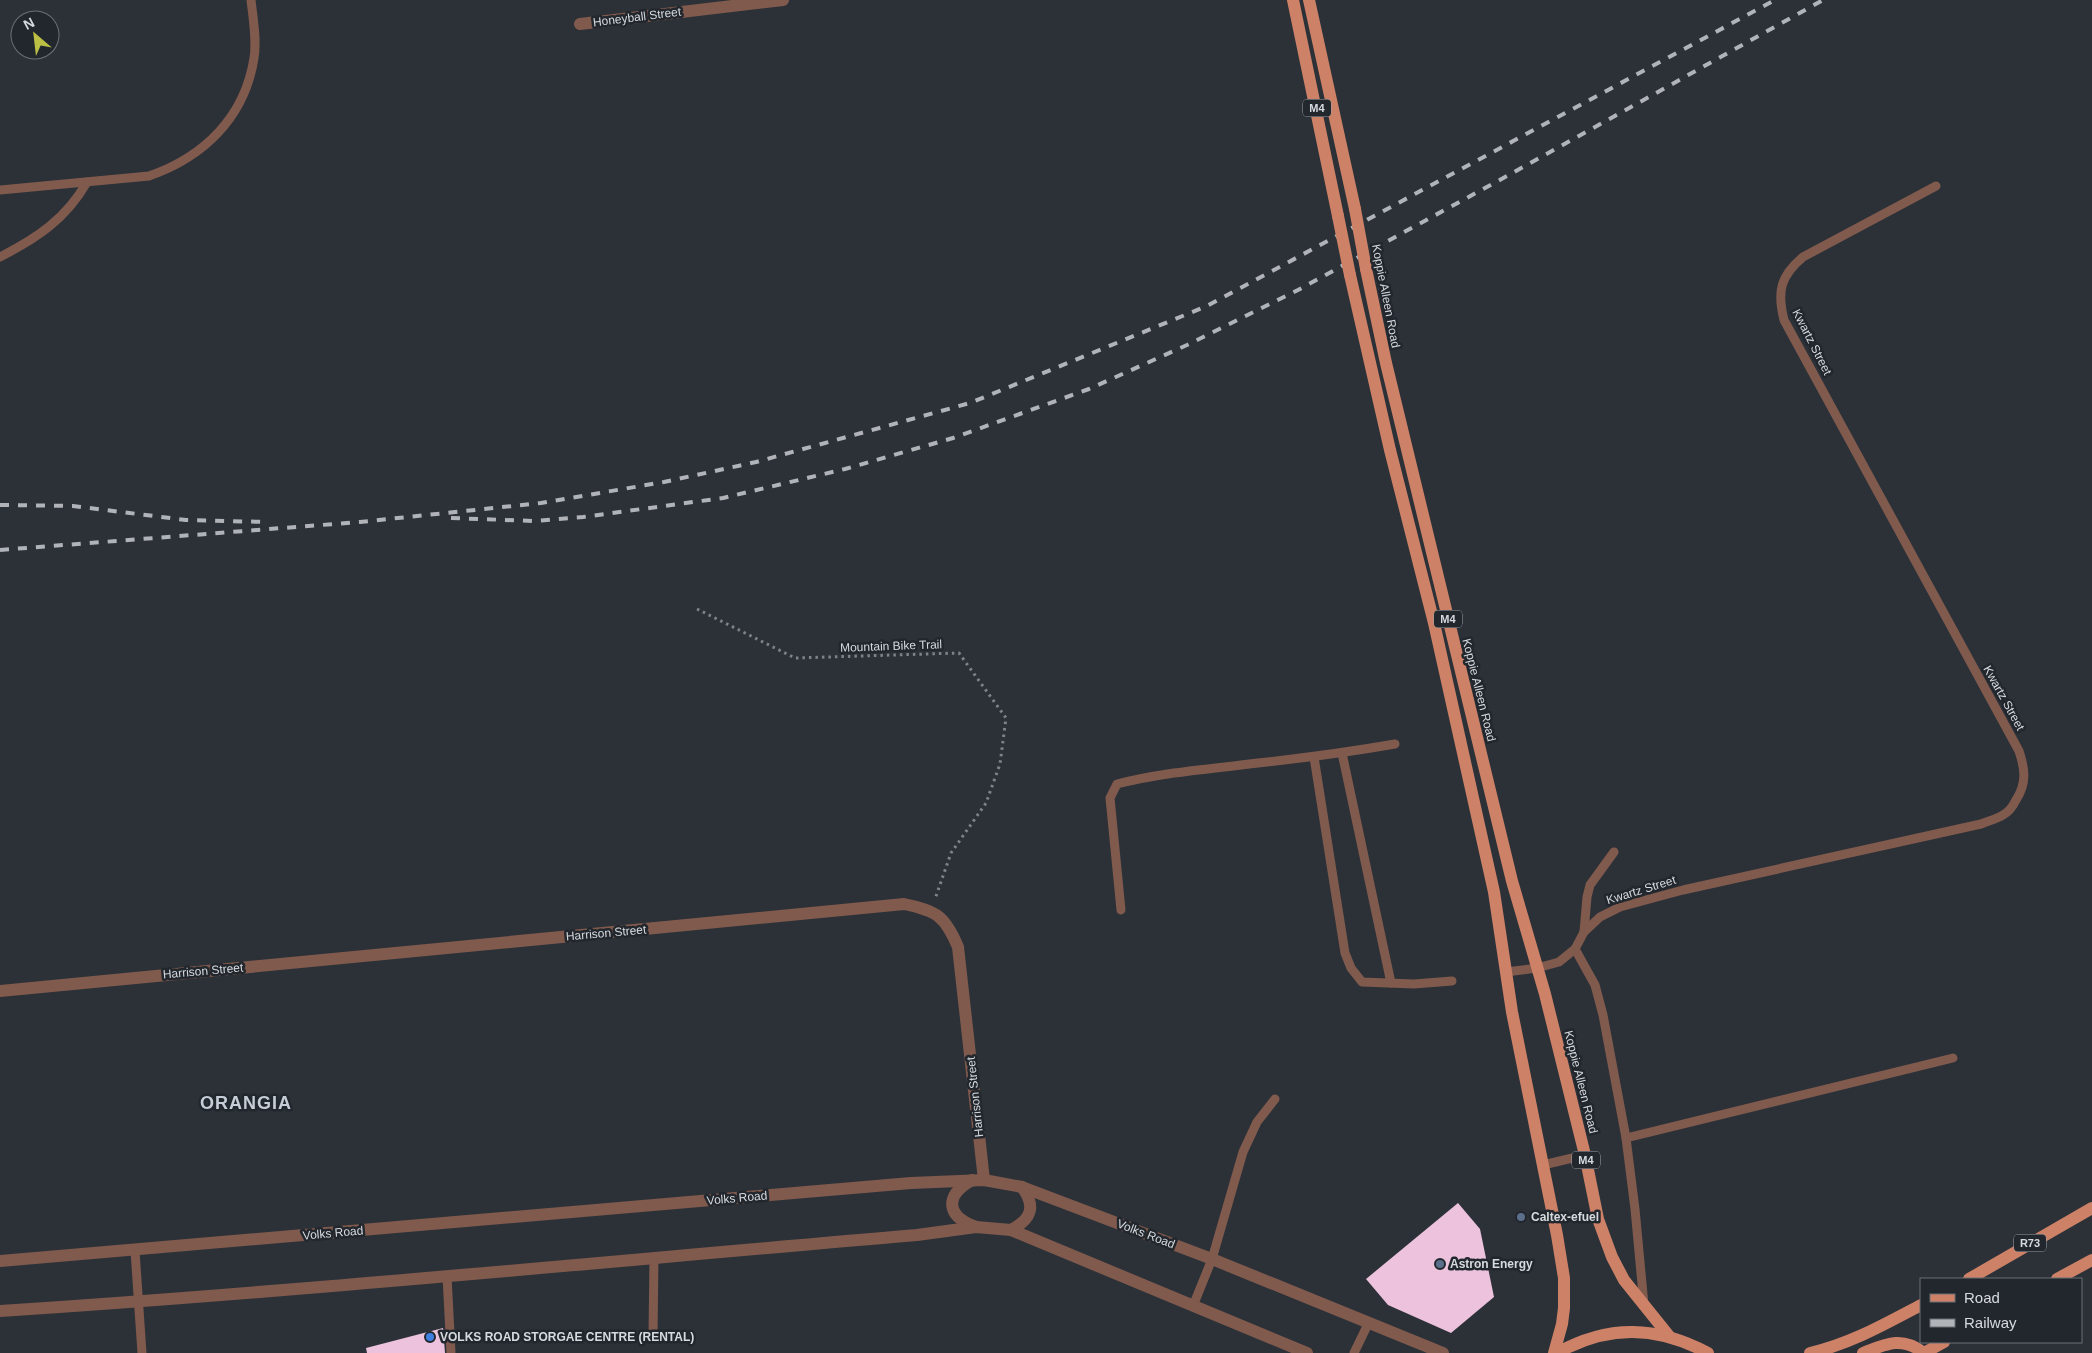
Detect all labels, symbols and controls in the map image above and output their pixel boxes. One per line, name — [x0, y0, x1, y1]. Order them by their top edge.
street label: Honeyball Street — [592, 5, 683, 29]
north arrow — [10, 10, 60, 60]
text: N — [21, 14, 37, 33]
road number: M4 — [1303, 100, 1331, 116]
street label: Koppie Alleen Road — [1369, 243, 1403, 349]
street label: Kwartz Street — [1789, 307, 1835, 378]
road number: M4 — [1434, 610, 1462, 628]
street label: Mountain Bike Trail — [840, 637, 942, 655]
street label: Koppie Alleen Road — [1459, 637, 1499, 743]
street label: Kwartz Street — [1980, 663, 2028, 733]
street label: Kwartz Street — [1605, 873, 1678, 907]
street label: Harrison Street — [565, 922, 647, 943]
street label: Harrison Street — [162, 960, 244, 981]
street label: Koppie Alleen Road — [1561, 1029, 1601, 1135]
street label: Harrison Street — [964, 1055, 986, 1138]
district label: ORANGIA — [200, 1093, 292, 1113]
road number: M4 — [1572, 1152, 1600, 1168]
street label: Volks Road — [706, 1188, 768, 1208]
place label: Caltex-efuel — [1531, 1210, 1599, 1224]
marker: Caltex-efuel — [1515, 1211, 1527, 1223]
street label: Volks Road — [1115, 1217, 1177, 1251]
street label: Volks Road — [302, 1223, 364, 1243]
road number: R73 — [2014, 1234, 2046, 1252]
place label: Astron Energy — [1450, 1257, 1533, 1271]
marker: Astron Energy — [1434, 1258, 1446, 1270]
legend — [1920, 1278, 2082, 1343]
text: Road — [1964, 1289, 2000, 1306]
text: Railway — [1964, 1314, 2017, 1331]
place label: VOLKS ROAD STORGAE CENTRE (RENTAL) — [440, 1330, 694, 1344]
marker: VOLKS ROAD STORGAE CENTRE (RENTAL) — [424, 1331, 436, 1343]

